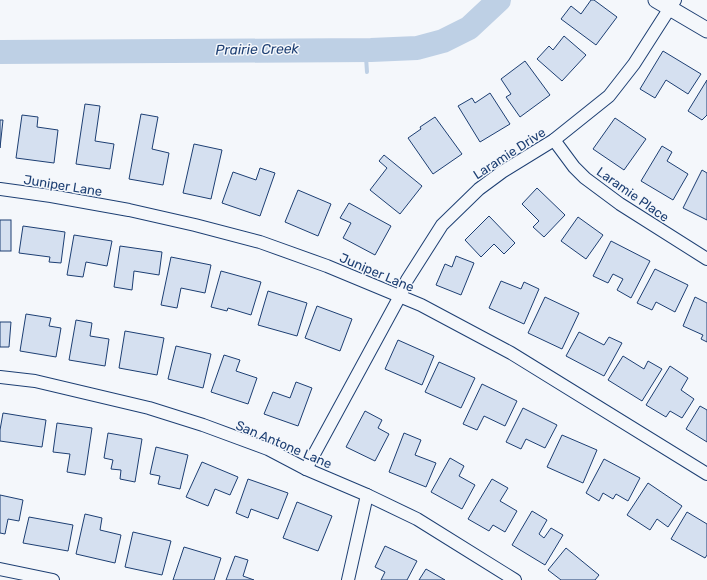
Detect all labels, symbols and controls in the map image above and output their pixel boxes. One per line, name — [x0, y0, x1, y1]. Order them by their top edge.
water label: Prairie Creek — [215, 40, 300, 59]
street label: Laramie Drive — [470, 125, 548, 182]
street label: Laramie Place — [594, 164, 672, 225]
street label: Juniper Lane — [22, 172, 103, 199]
street label: Juniper Lane — [337, 250, 416, 295]
street label: San Antone Lane — [233, 417, 334, 471]

